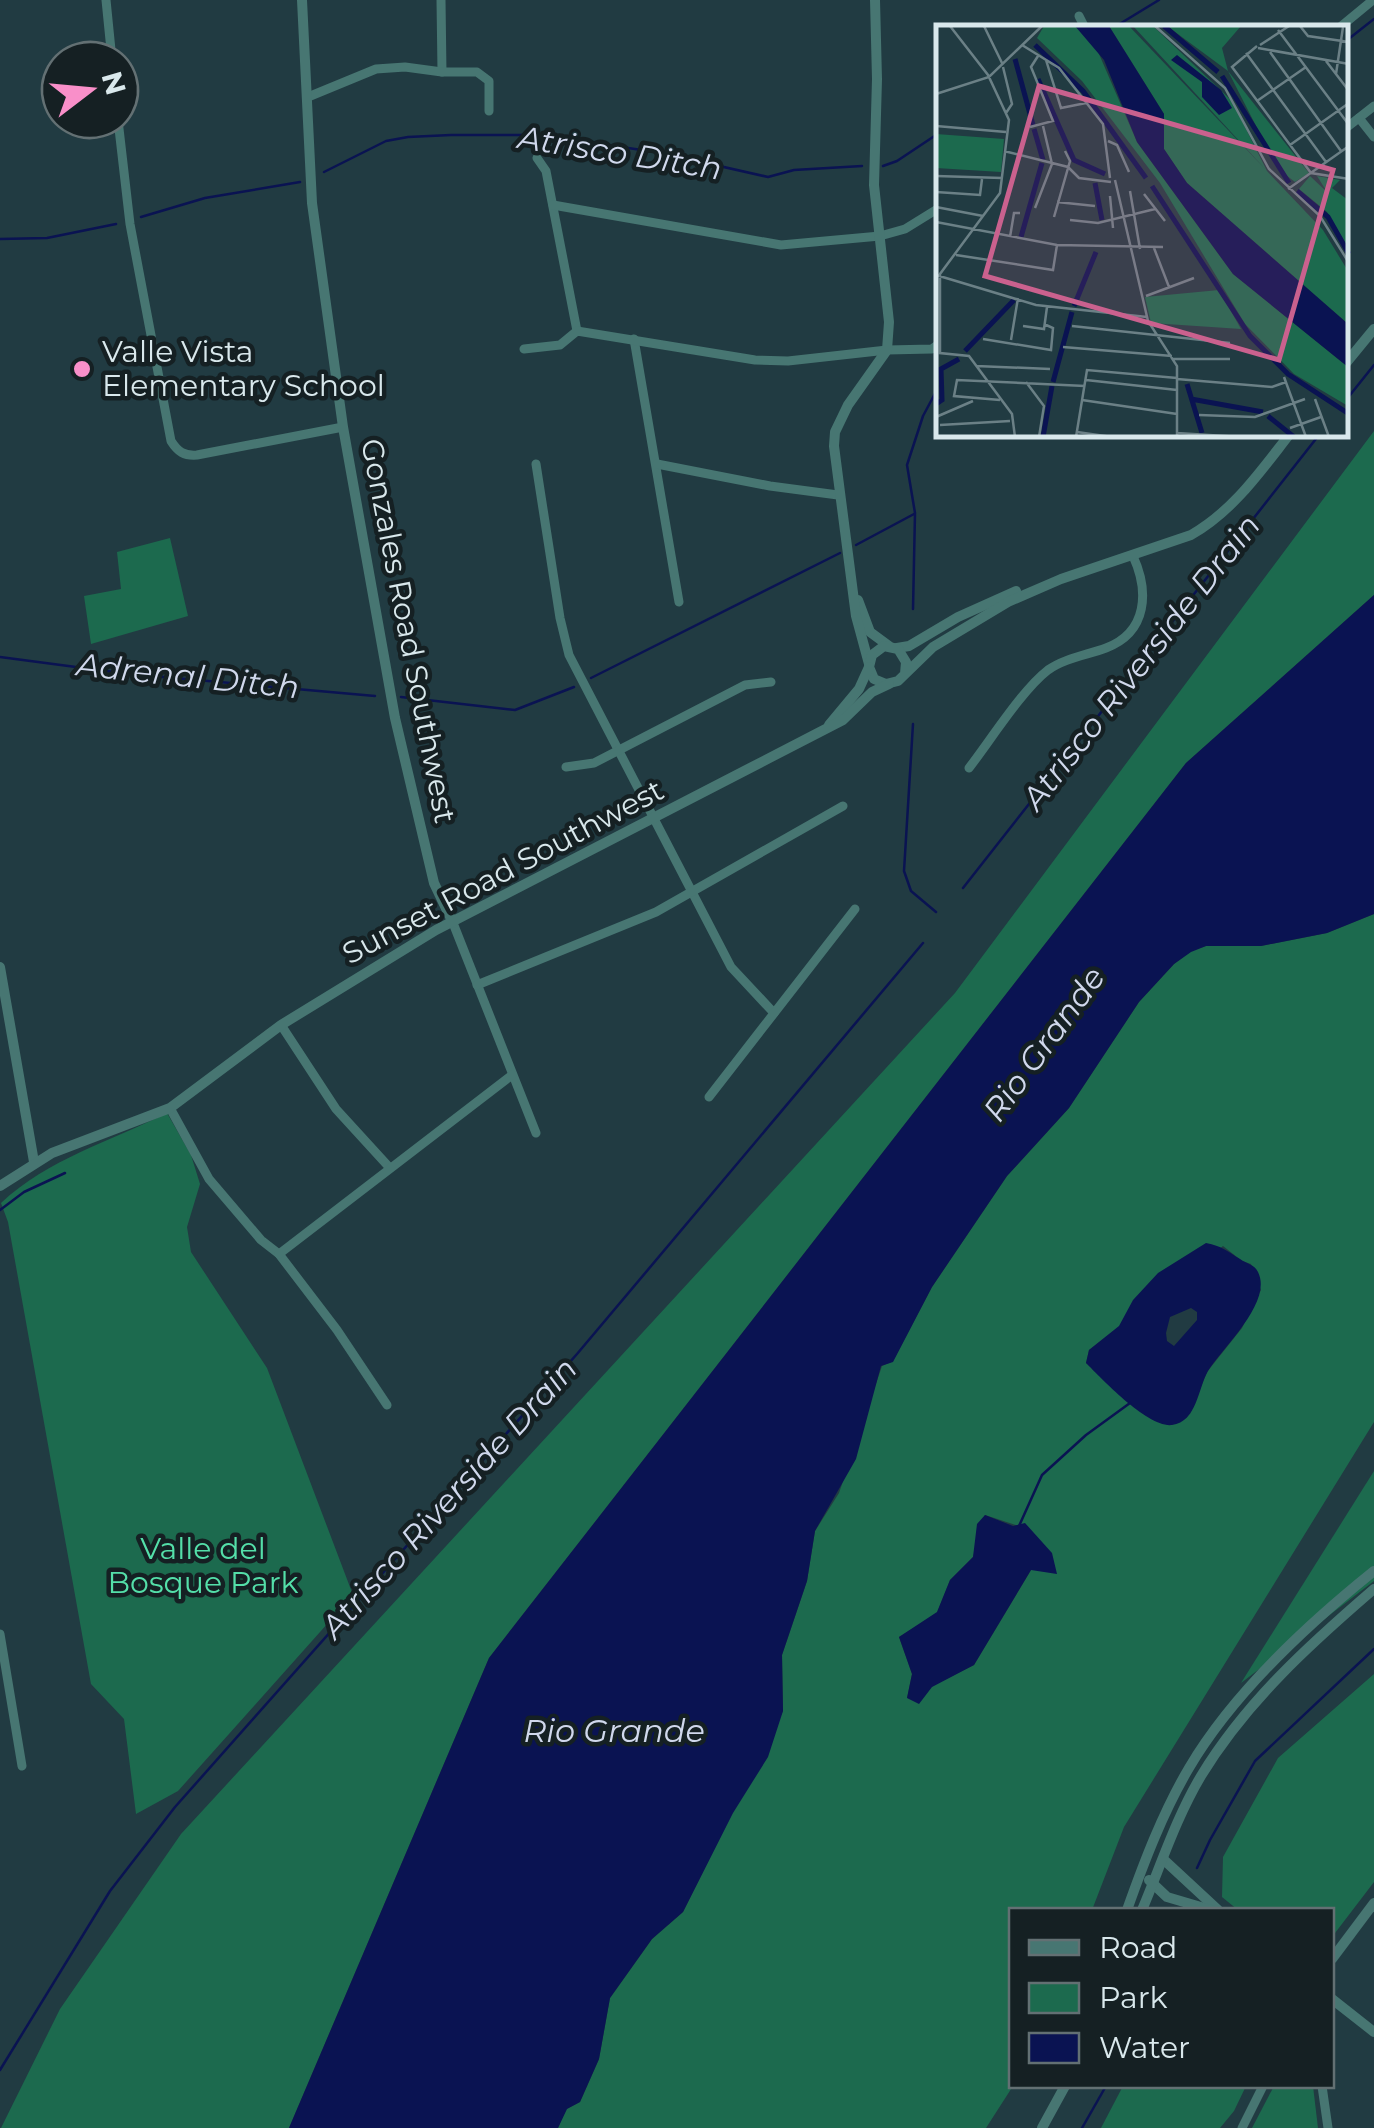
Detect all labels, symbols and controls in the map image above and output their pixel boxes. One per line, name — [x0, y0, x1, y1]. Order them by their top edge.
inset map — [936, 25, 1349, 438]
north arrow — [40, 40, 140, 140]
text: N — [95, 68, 133, 99]
water label: Atrisco Ditch — [513, 117, 725, 188]
place label: Valle Vista Elementary School — [102, 333, 385, 404]
marker: Valle Vista Elementary School — [71, 358, 93, 380]
street label: Gonzales Road Southwest — [353, 436, 464, 826]
water label: Atrisco Riverside Drain — [1012, 506, 1268, 819]
water label: Adrenal Ditch — [73, 644, 301, 707]
street label: Sunset Road Southwest — [336, 771, 670, 972]
water label: Rio Grande — [974, 959, 1113, 1129]
water label: Atrisco Riverside Drain — [311, 1349, 585, 1647]
park label: Valle del Bosque Park — [107, 1530, 299, 1601]
water label: Rio Grande — [523, 1711, 705, 1750]
legend — [1009, 1908, 1334, 2088]
text: Road — [1099, 1929, 1177, 1966]
text: Park — [1099, 1979, 1168, 2016]
text: Water — [1099, 2029, 1190, 2066]

